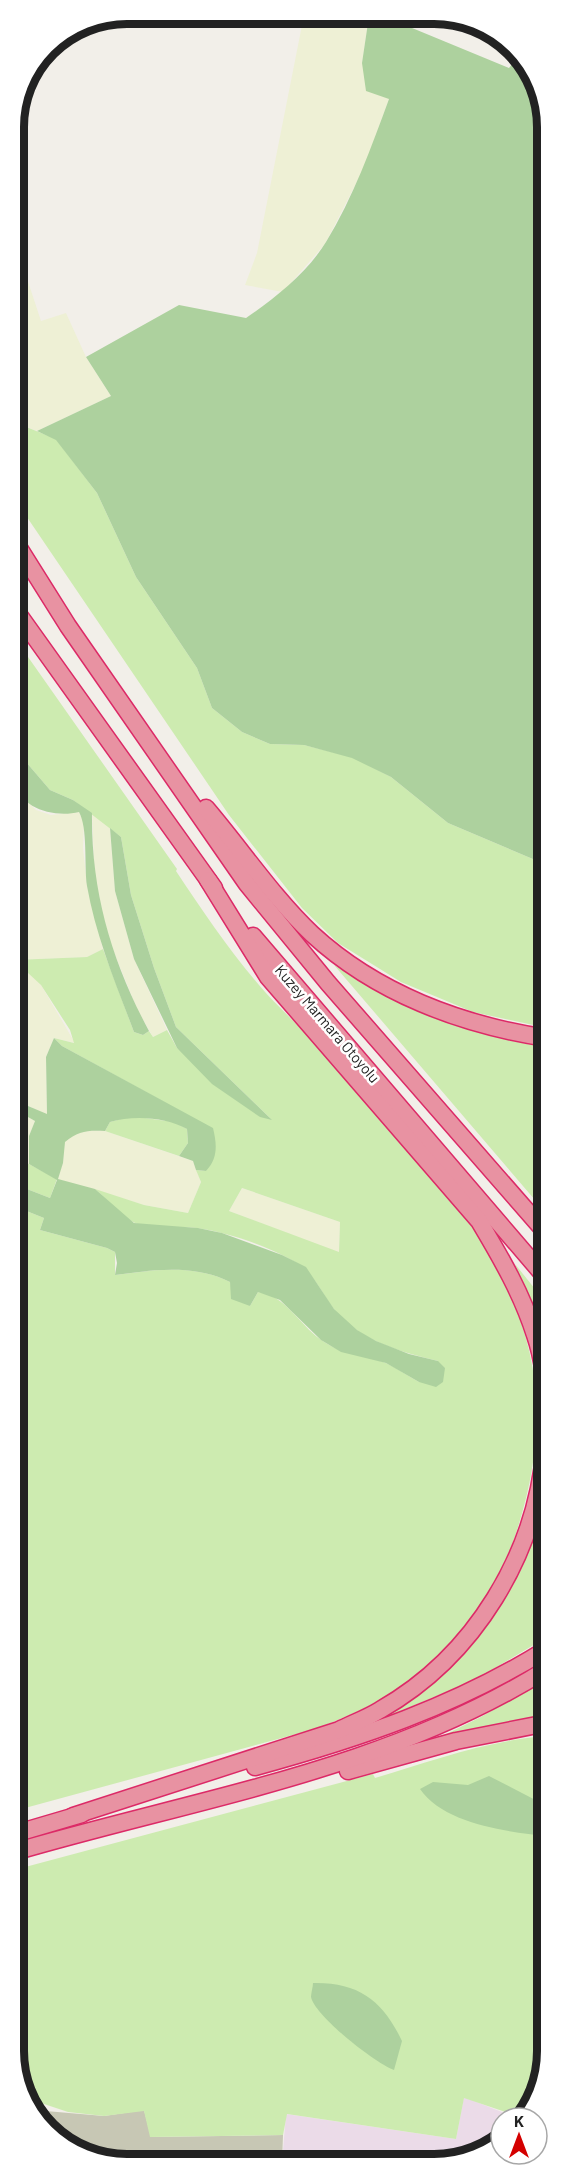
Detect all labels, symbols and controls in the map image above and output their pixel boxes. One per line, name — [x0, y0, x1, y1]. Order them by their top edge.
street label: Kuzey Marmara Otoyolu — [272, 961, 384, 1086]
north arrow — [489, 2106, 549, 2166]
text: K — [514, 2111, 524, 2130]

